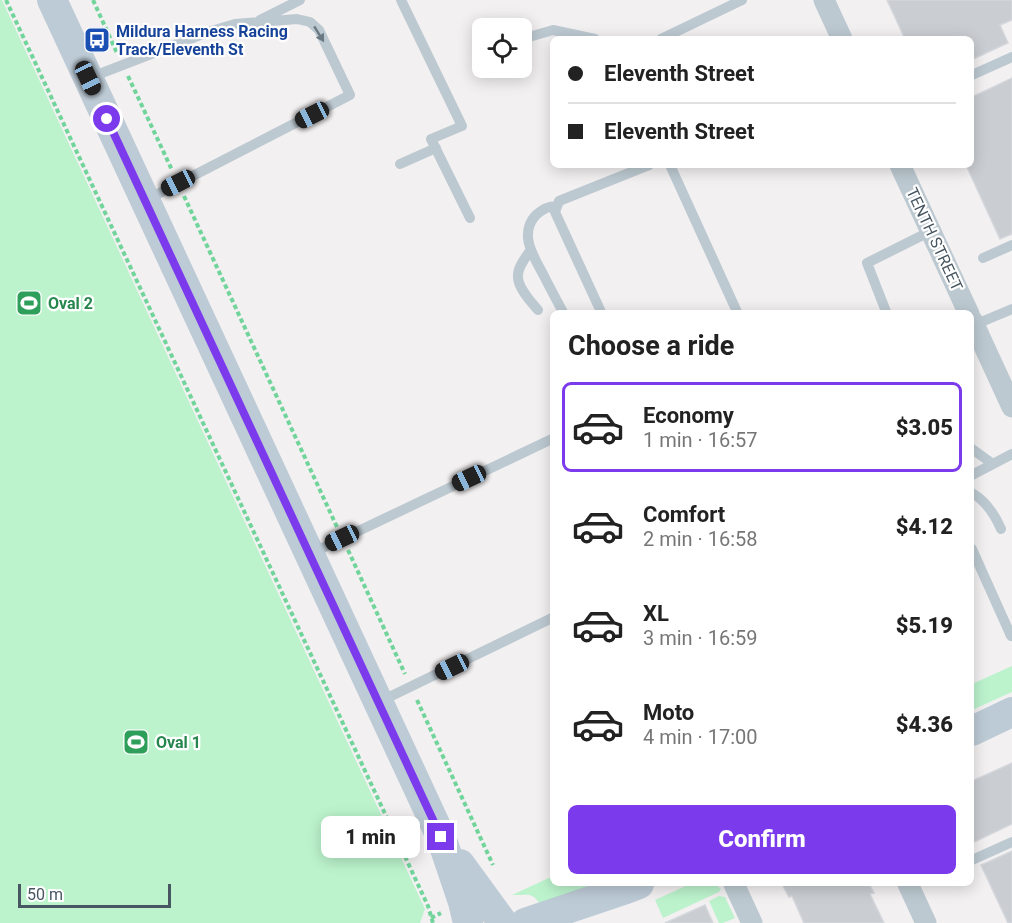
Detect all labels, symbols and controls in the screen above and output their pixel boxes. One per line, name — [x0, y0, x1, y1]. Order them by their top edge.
map controls — [472, 18, 532, 78]
button: locate — [472, 18, 532, 78]
place label: Mildura Harness Racing Track/Eleventh St — [116, 22, 288, 59]
bus stop icon: Mildura Harness Racing Track/Eleventh St — [82, 25, 112, 55]
one-way arrow — [314, 26, 325, 42]
car — [72, 58, 104, 98]
text: Eleventh Street — [604, 61, 754, 86]
car — [292, 99, 332, 131]
route start — [93, 105, 120, 132]
text: Eleventh Street — [604, 119, 754, 144]
car — [158, 167, 198, 199]
street label: TENTH STREET — [902, 185, 967, 294]
sports icon: Oval 2 — [14, 288, 44, 318]
place label: Oval 2 — [48, 294, 93, 313]
text: Choose a ride — [568, 330, 734, 362]
icon: car — [571, 400, 625, 454]
text: Economy — [643, 403, 734, 428]
text: $3.05 — [896, 415, 953, 440]
text: 1 min · 16:57 — [643, 428, 758, 452]
car — [449, 462, 489, 494]
icon: car — [571, 499, 625, 553]
text: Comfort — [643, 502, 725, 527]
text: $4.12 — [896, 514, 953, 539]
car — [322, 522, 362, 554]
text: 2 min · 16:58 — [643, 527, 758, 551]
icon: car — [571, 598, 625, 652]
text: XL — [643, 601, 669, 626]
text: $5.19 — [896, 613, 953, 638]
text: 3 min · 16:59 — [643, 626, 758, 650]
car — [432, 651, 472, 683]
icon: car — [571, 697, 625, 751]
text: Moto — [643, 700, 694, 725]
text: $4.36 — [896, 712, 953, 737]
text: 4 min · 17:00 — [643, 725, 758, 749]
sports icon: Oval 1 — [121, 727, 151, 757]
place label: Oval 1 — [156, 733, 201, 752]
button: Confirm — [568, 805, 956, 874]
callout: 1 min — [321, 816, 420, 858]
route end — [427, 823, 454, 850]
text: 1 min — [345, 825, 396, 849]
scale bar — [18, 881, 171, 908]
text: 50 m — [27, 885, 63, 904]

